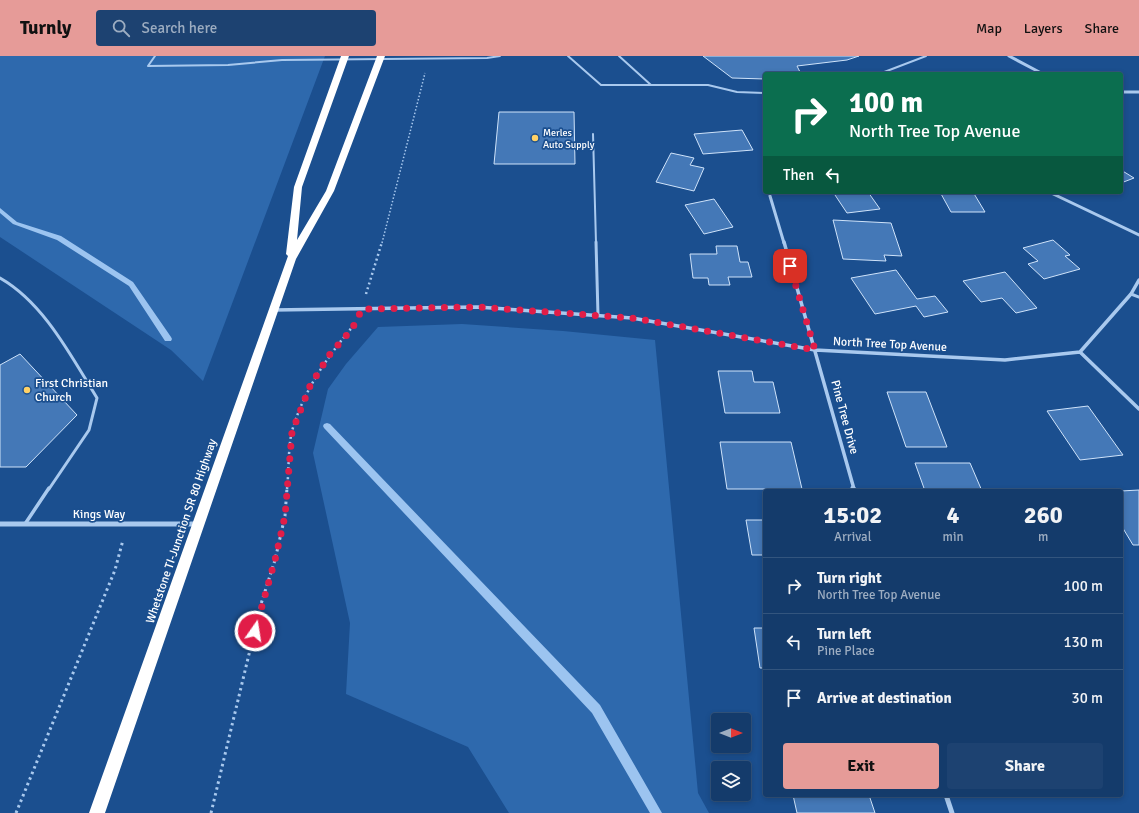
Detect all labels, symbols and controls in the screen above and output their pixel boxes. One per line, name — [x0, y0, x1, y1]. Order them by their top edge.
search box — [96, 10, 376, 46]
text: Turnly — [20, 16, 72, 40]
icon: search — [110, 17, 132, 39]
text: Search here — [142, 19, 217, 37]
text: Map — [976, 20, 1002, 37]
text: Layers — [1024, 20, 1063, 37]
text: Share — [1085, 20, 1119, 37]
text: 100 m — [849, 86, 923, 120]
icon: right — [783, 88, 835, 140]
text: North Tree Top Avenue — [849, 120, 1020, 142]
place label: Merles Auto Supply — [543, 127, 595, 151]
marker: Merles Auto Supply — [530, 133, 540, 143]
icon: left — [822, 164, 844, 186]
text: Then — [783, 166, 814, 184]
pin — [773, 249, 807, 283]
icon: arrive — [779, 255, 801, 277]
street label: North Tree Top Avenue — [833, 334, 947, 355]
place label: First Christian Church — [35, 376, 108, 405]
street label: Pine Tree Drive — [827, 378, 862, 456]
marker: First Christian Church — [22, 385, 32, 395]
street label: Whetstone TI-Junction SR 80 Highway — [143, 436, 220, 626]
text: 15:02 — [823, 500, 882, 530]
text: 4 — [947, 500, 959, 530]
text: 260 — [1024, 500, 1063, 530]
street label: Kings Way — [73, 507, 126, 522]
text: Arrival — [834, 529, 871, 545]
text: min — [943, 529, 964, 545]
text: m — [1038, 529, 1048, 545]
text: Turn right — [817, 569, 882, 587]
icon: right — [783, 575, 805, 597]
text: 100 m — [1063, 577, 1103, 595]
text: North Tree Top Avenue — [817, 587, 941, 603]
position arrow — [234, 610, 276, 652]
text: Turn left — [817, 625, 871, 643]
icon: left — [783, 631, 805, 653]
text: 130 m — [1063, 633, 1103, 651]
text: Pine Place — [817, 643, 875, 659]
icon: arrive — [783, 687, 805, 709]
text: Arrive at destination — [817, 689, 952, 707]
text: 30 m — [1072, 689, 1103, 707]
north arrow — [711, 713, 751, 753]
map controls — [711, 713, 751, 801]
button: Exit — [783, 743, 939, 789]
button: Share — [947, 743, 1103, 789]
button: layers — [711, 761, 751, 801]

